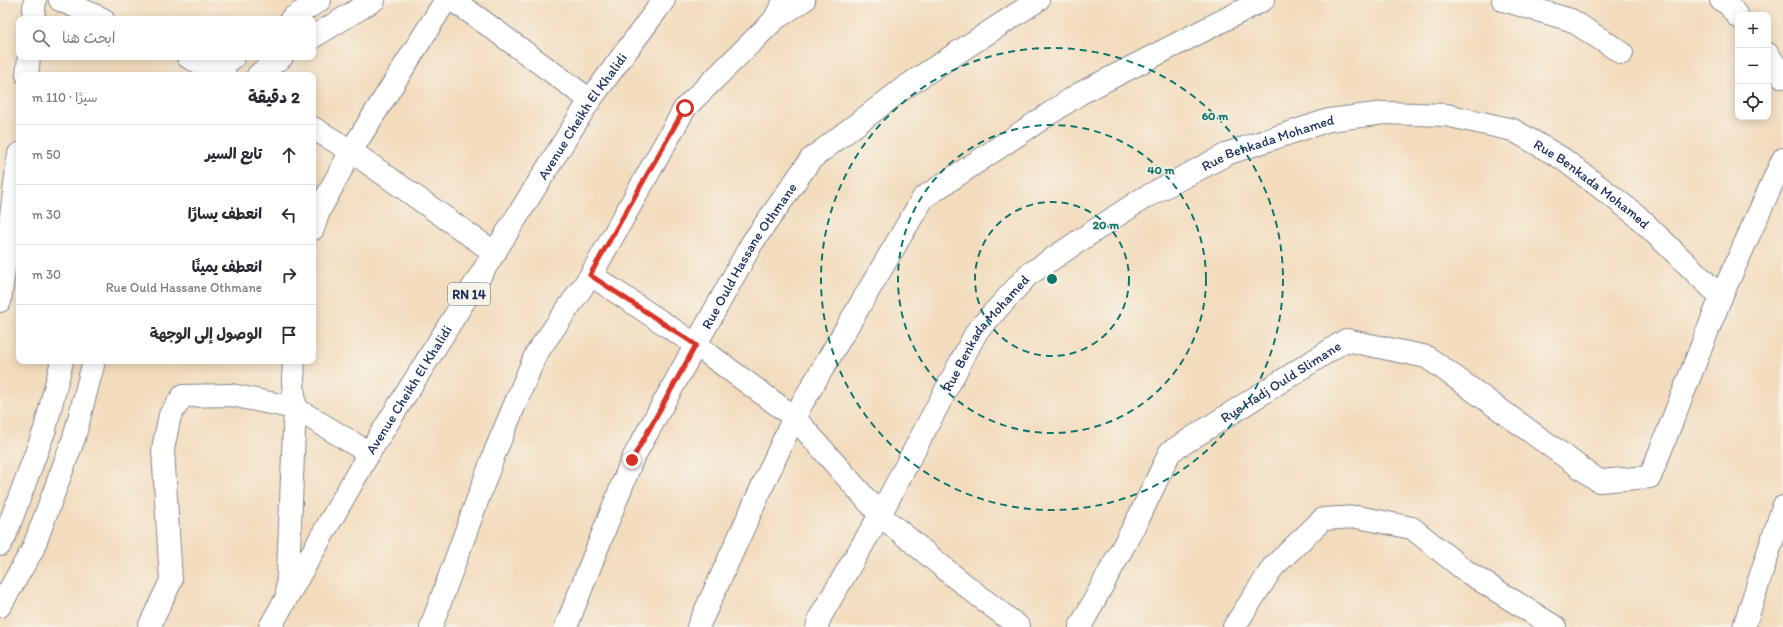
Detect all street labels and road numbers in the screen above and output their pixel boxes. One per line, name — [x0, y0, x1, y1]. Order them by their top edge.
street label: Avenue Cheikh El Khalidi — [534, 49, 631, 182]
street label: Rue Benkada Mohamed — [1198, 111, 1335, 175]
street label: Rue Benkada Mohamed — [1531, 135, 1654, 232]
street label: Rue Ould Hassane Othmane — [698, 179, 800, 332]
street label: Rue Benkada Mohamed — [938, 271, 1033, 394]
road number: RN 14 — [448, 283, 490, 305]
street label: Avenue Cheikh El Khalidi — [362, 322, 455, 457]
street label: Rue Hadj Ould Slimane — [1217, 337, 1344, 426]

